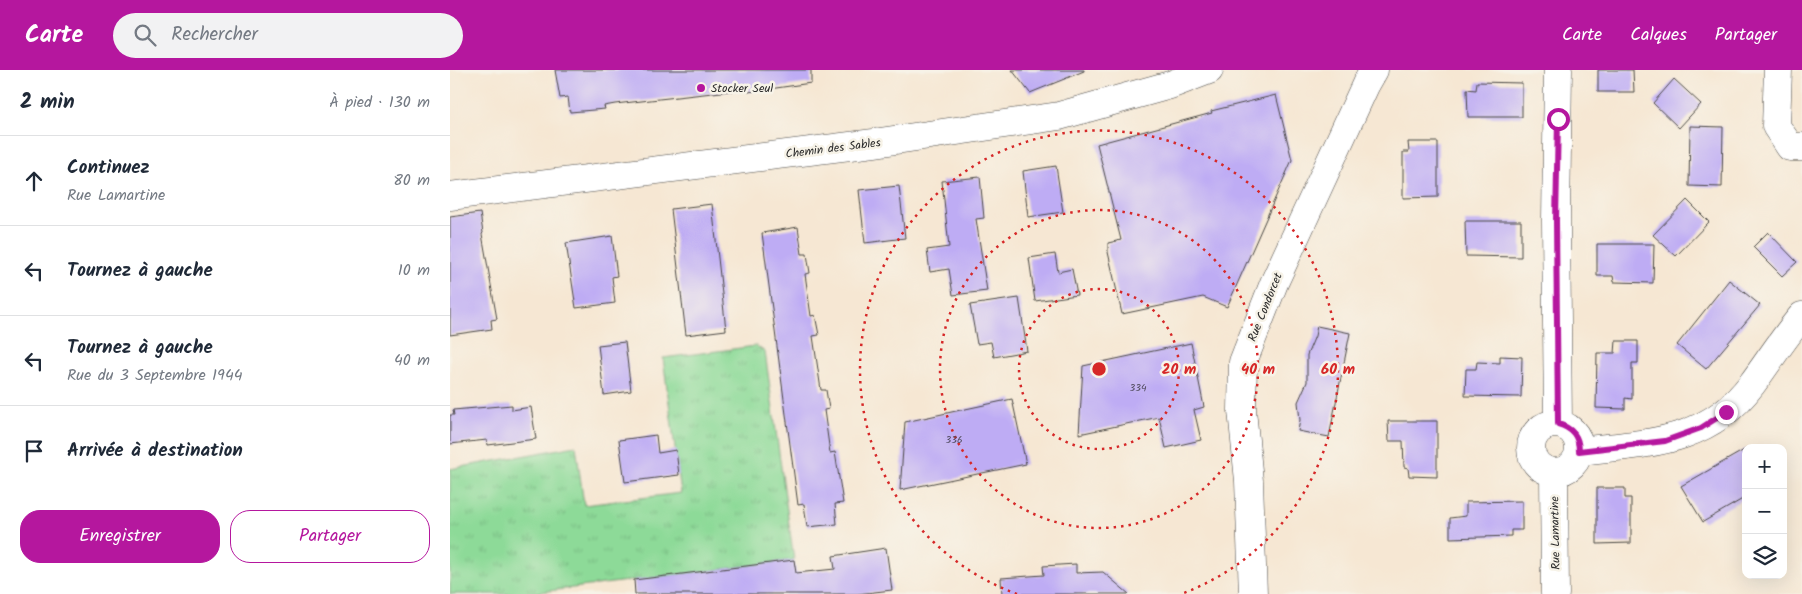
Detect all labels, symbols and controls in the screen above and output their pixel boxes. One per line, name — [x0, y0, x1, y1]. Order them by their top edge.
search box — [113, 13, 463, 58]
text: Carte — [25, 16, 83, 55]
text: Rechercher — [171, 20, 258, 50]
icon: search — [131, 21, 159, 49]
text: Carte — [1562, 21, 1602, 50]
text: Calques — [1630, 21, 1687, 50]
text: Partager — [1715, 21, 1777, 50]
place label: Stocker Seul — [711, 79, 773, 98]
marker: Stocker Seul — [695, 82, 707, 94]
text: 2 min — [20, 86, 75, 119]
text: À pied · 130 m — [329, 90, 430, 115]
route start — [1547, 108, 1570, 131]
street label: Chemin des Sables — [784, 133, 882, 164]
text: Continuez — [67, 153, 150, 183]
icon: ahead — [20, 167, 48, 195]
text: 80 m — [393, 168, 430, 193]
text: Rue Lamartine — [67, 183, 165, 208]
text: Tournez à gauche — [67, 256, 213, 286]
icon: left — [20, 257, 48, 285]
text: 10 m — [398, 258, 430, 283]
street label: Rue Condorcet — [1243, 270, 1288, 344]
text: Tournez à gauche — [67, 333, 213, 363]
icon: left — [20, 347, 48, 375]
text: 40 m — [394, 348, 430, 373]
text: 20 m — [1162, 358, 1196, 382]
text: 40 m — [1241, 358, 1275, 382]
text: 60 m — [1321, 358, 1355, 382]
centre of rings — [1090, 360, 1108, 378]
text: Rue du 3 Septembre 1944 — [67, 363, 243, 388]
house number: 334 — [1130, 380, 1147, 396]
route end — [1715, 401, 1738, 424]
house number: 336 — [946, 432, 962, 448]
text: Arrivée à destination — [67, 436, 243, 466]
icon: arrive — [20, 437, 48, 465]
map controls — [1742, 444, 1787, 579]
button: + — [1742, 444, 1787, 489]
button: − — [1742, 489, 1787, 534]
street label: Rue Lamartine — [1545, 495, 1566, 570]
button: Enregistrer — [20, 510, 220, 563]
button: Partager — [230, 510, 430, 563]
button: layers — [1742, 534, 1787, 579]

